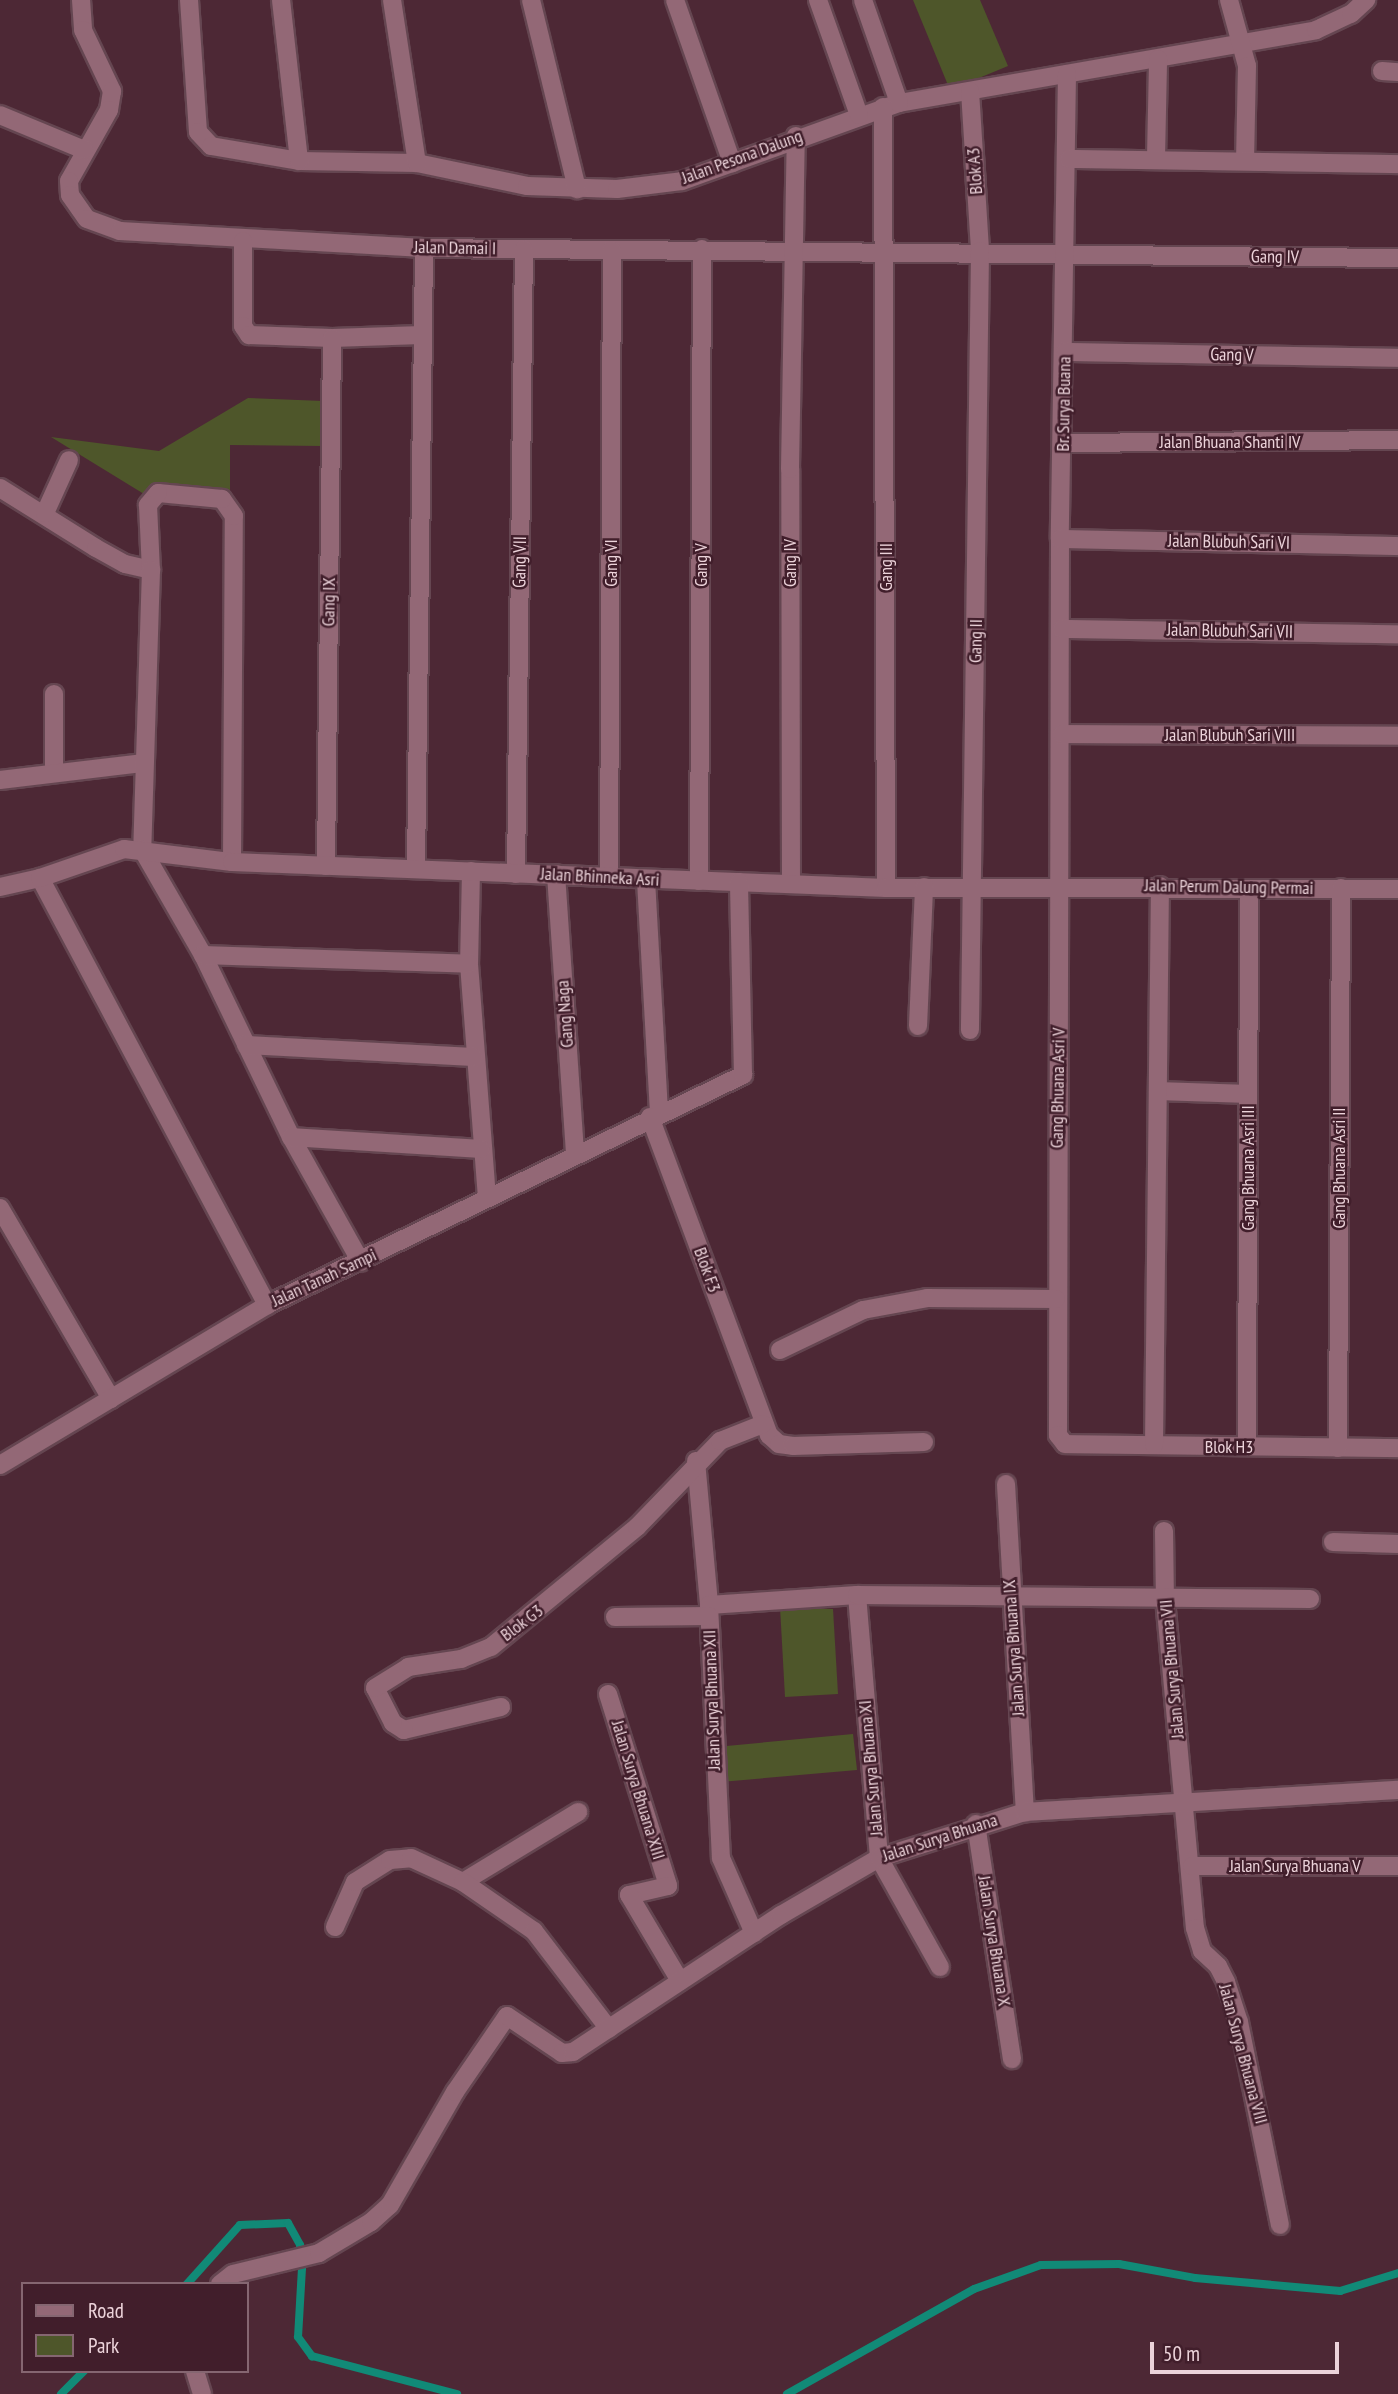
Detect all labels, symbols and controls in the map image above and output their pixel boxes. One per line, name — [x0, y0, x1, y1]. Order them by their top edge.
street label: Jalan Pesona Dalung — [679, 125, 805, 189]
street label: Blok A3 — [963, 146, 987, 196]
street label: Jalan Damai I — [414, 236, 496, 260]
street label: Gang IV — [1251, 246, 1299, 268]
street label: Gang V — [1210, 344, 1254, 366]
street label: Br. Surya Buana — [1052, 356, 1076, 452]
street label: Jalan Bhuana Shanti IV — [1160, 431, 1300, 453]
street label: Jalan Blubuh Sari VI — [1168, 530, 1290, 554]
street label: Gang VII — [509, 536, 531, 588]
street label: Gang VI — [600, 539, 622, 587]
street label: Gang IV — [779, 539, 801, 587]
street label: Gang V — [690, 543, 712, 587]
street label: Gang III — [875, 543, 897, 591]
street label: Gang IX — [318, 577, 340, 627]
street label: Gang II — [965, 619, 987, 663]
street label: Jalan Blubuh Sari VII — [1166, 619, 1294, 643]
street label: Jalan Blubuh Sari VIII — [1165, 724, 1295, 746]
street label: Jalan Bhinneka Asri — [540, 863, 660, 891]
street label: Jalan Perum Dalung Permai — [1144, 875, 1314, 899]
street label: Gang Naga — [552, 980, 578, 1048]
street label: Gang Bhuana Asri V — [1046, 1027, 1070, 1149]
street label: Gang Bhuana Asri III — [1237, 1105, 1259, 1231]
street label: Gang Bhuana Asri II — [1328, 1107, 1350, 1229]
street label: Jalan Tanah Sampi — [268, 1244, 380, 1312]
street label: Blok F3 — [689, 1244, 725, 1296]
street label: Blok H3 — [1205, 1436, 1253, 1458]
street label: Jalan Surya Bhuana IX — [998, 1579, 1030, 1717]
street label: Jalan Surya Bhuana VII — [1155, 1598, 1189, 1740]
street label: Blok G3 — [496, 1600, 548, 1646]
street label: Jalan Surya Bhuana XII — [699, 1629, 725, 1771]
street label: Jalan Surya Bhuana XI — [854, 1699, 888, 1837]
street label: Jalan Surya Bhuana XIII — [607, 1718, 669, 1862]
street label: Jalan Surya Bhuana — [880, 1809, 1000, 1867]
street label: Jalan Surya Bhuana V — [1229, 1855, 1361, 1877]
street label: Jalan Surya Bhuana X — [973, 1874, 1015, 2008]
street label: Jalan Surya Bhuana VIII — [1214, 1982, 1272, 2126]
legend — [21, 2282, 248, 2373]
text: Road — [88, 2297, 124, 2324]
scale bar — [1153, 2328, 1342, 2372]
text: Park — [88, 2332, 119, 2359]
text: 50 m — [1163, 2340, 1200, 2367]

